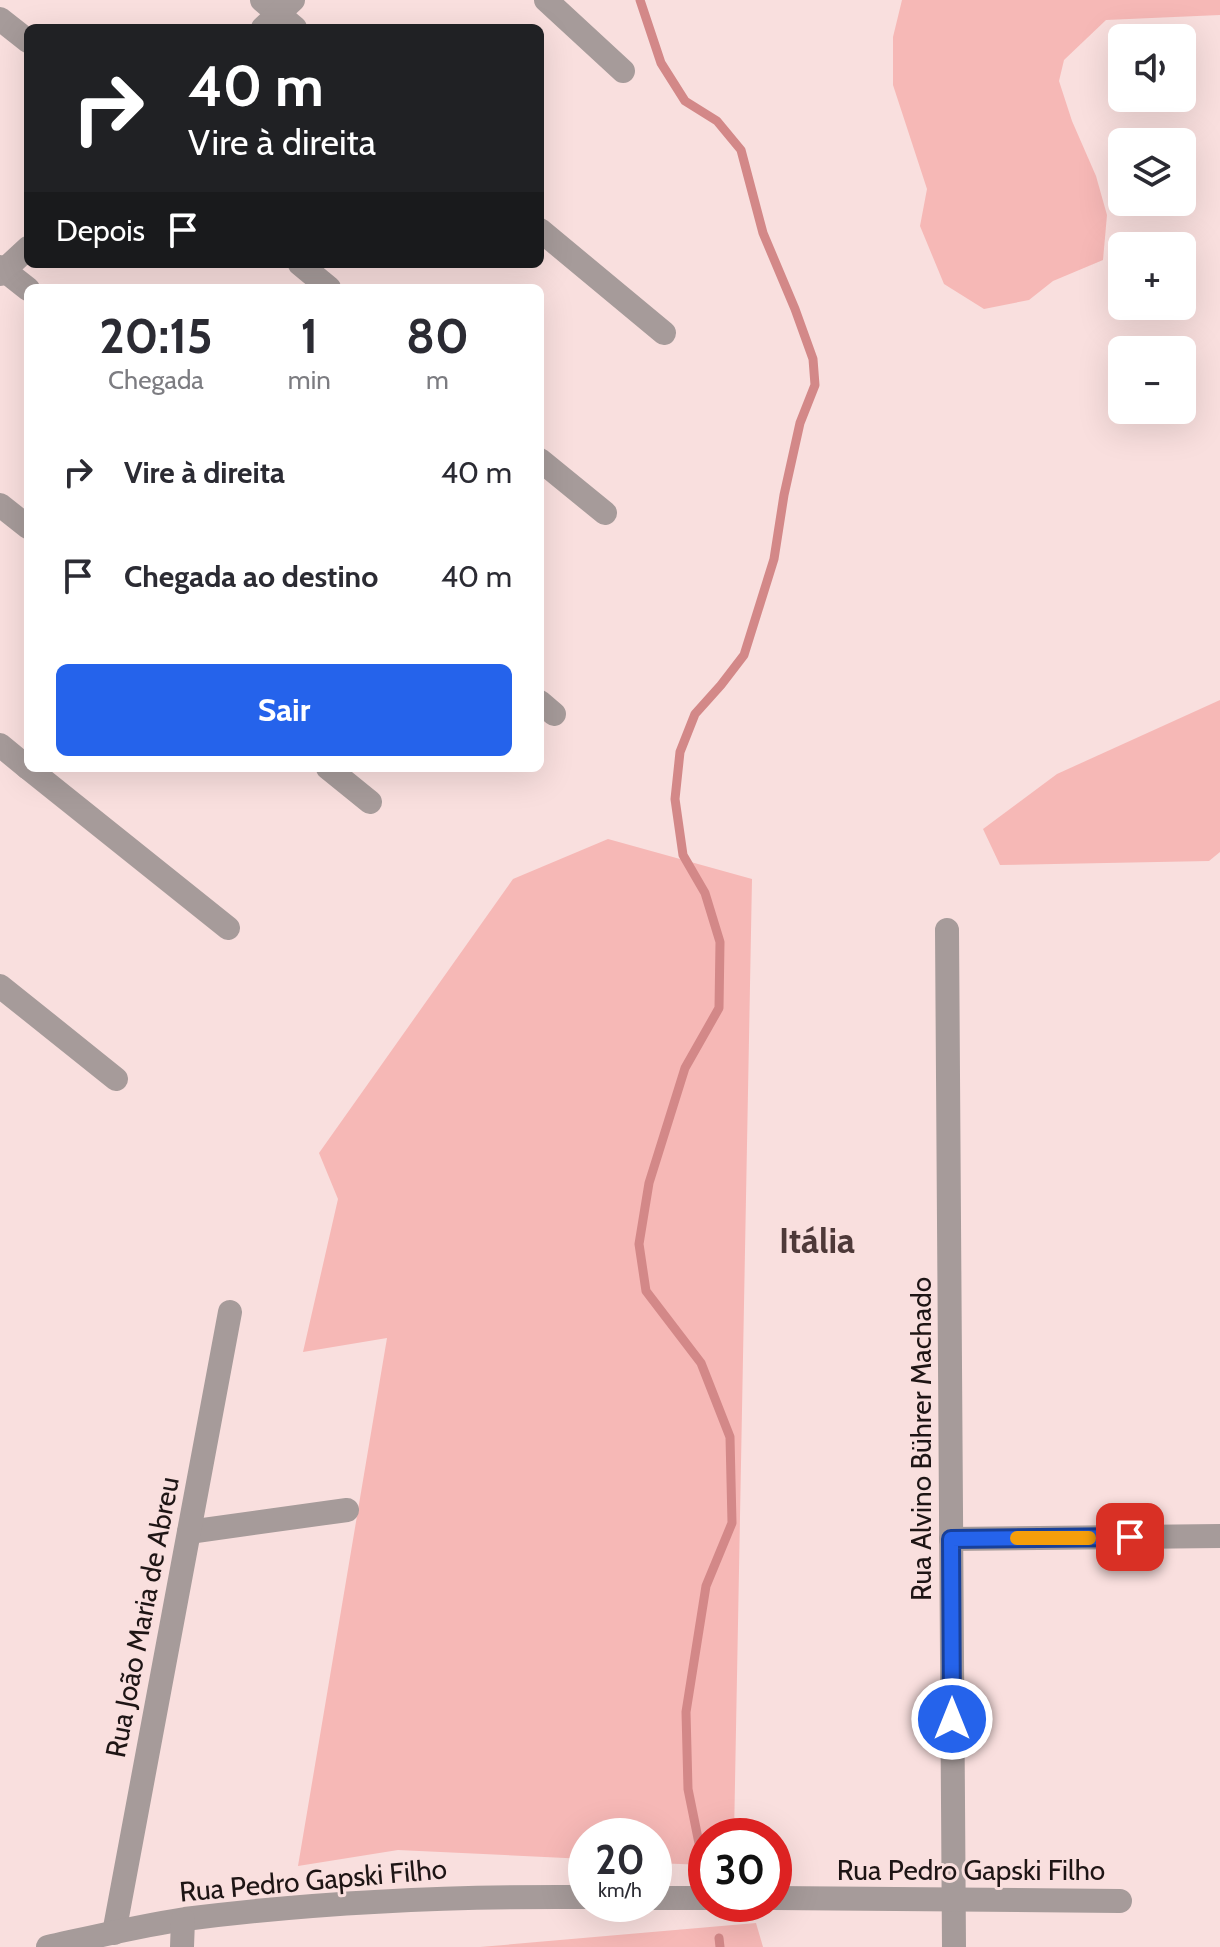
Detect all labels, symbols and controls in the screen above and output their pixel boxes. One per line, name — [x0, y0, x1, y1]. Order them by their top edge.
map controls — [1108, 24, 1196, 424]
button: sound — [1108, 24, 1196, 112]
text: 40 m — [188, 52, 324, 120]
icon: right — [56, 56, 160, 160]
text: Vire à direita — [188, 120, 376, 164]
button: layers — [1108, 128, 1196, 216]
icon: arrive — [161, 208, 205, 252]
text: Depois — [56, 212, 145, 249]
button: + — [1108, 232, 1196, 320]
text: 20:15 — [99, 307, 213, 365]
text: 1 — [300, 307, 318, 365]
text: 80 — [406, 307, 469, 365]
button: − — [1108, 336, 1196, 424]
text: Chegada — [108, 364, 204, 396]
text: min — [288, 364, 331, 396]
text: m — [426, 364, 449, 396]
icon: right — [56, 450, 100, 494]
text: Vire à direita — [124, 454, 285, 491]
text: 40 m — [441, 454, 512, 491]
icon: arrive — [56, 554, 100, 598]
text: Chegada ao destino — [124, 558, 378, 595]
text: 40 m — [441, 558, 512, 595]
button: Sair — [56, 664, 512, 756]
district label: Itália — [779, 1218, 855, 1262]
street label: Rua Alvino Bührer Machado — [904, 1277, 938, 1601]
street label: Rua João Maria de Abreu — [98, 1474, 186, 1760]
pin — [1096, 1503, 1164, 1571]
icon: arrive — [1108, 1515, 1152, 1559]
position arrow — [910, 1677, 994, 1761]
speed limit sign: 30 — [688, 1818, 792, 1922]
text: 20 — [595, 1835, 645, 1884]
street label: Rua Pedro Gapski Filho — [178, 1851, 448, 1909]
street label: Rua Pedro Gapski Filho — [837, 1853, 1105, 1887]
text: km/h — [598, 1878, 642, 1902]

